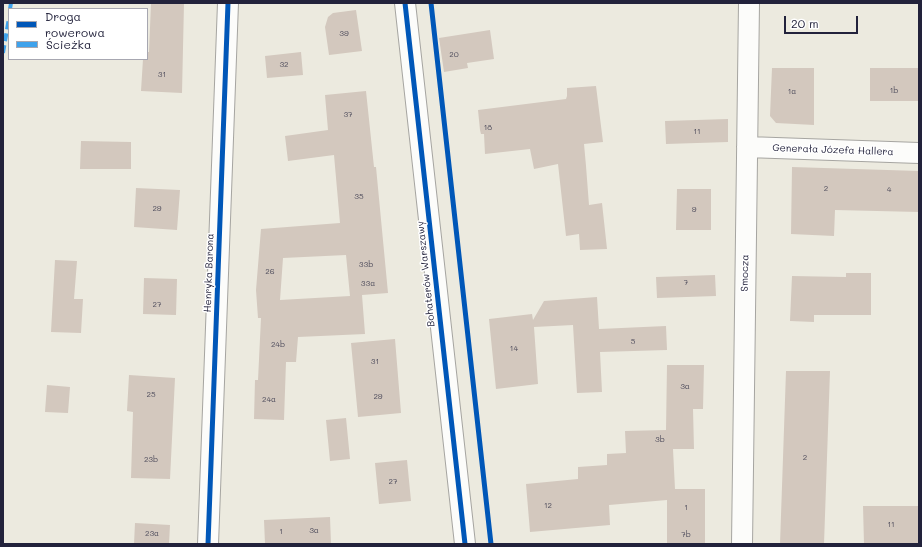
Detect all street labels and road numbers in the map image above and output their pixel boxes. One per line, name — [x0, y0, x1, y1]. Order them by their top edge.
street label: Generała Józefa Hallera — [772, 142, 894, 158]
street label: Bohaterów Warszawy — [414, 221, 438, 327]
street label: Henryka Barona — [202, 233, 216, 313]
street label: Smocza — [739, 254, 751, 292]

